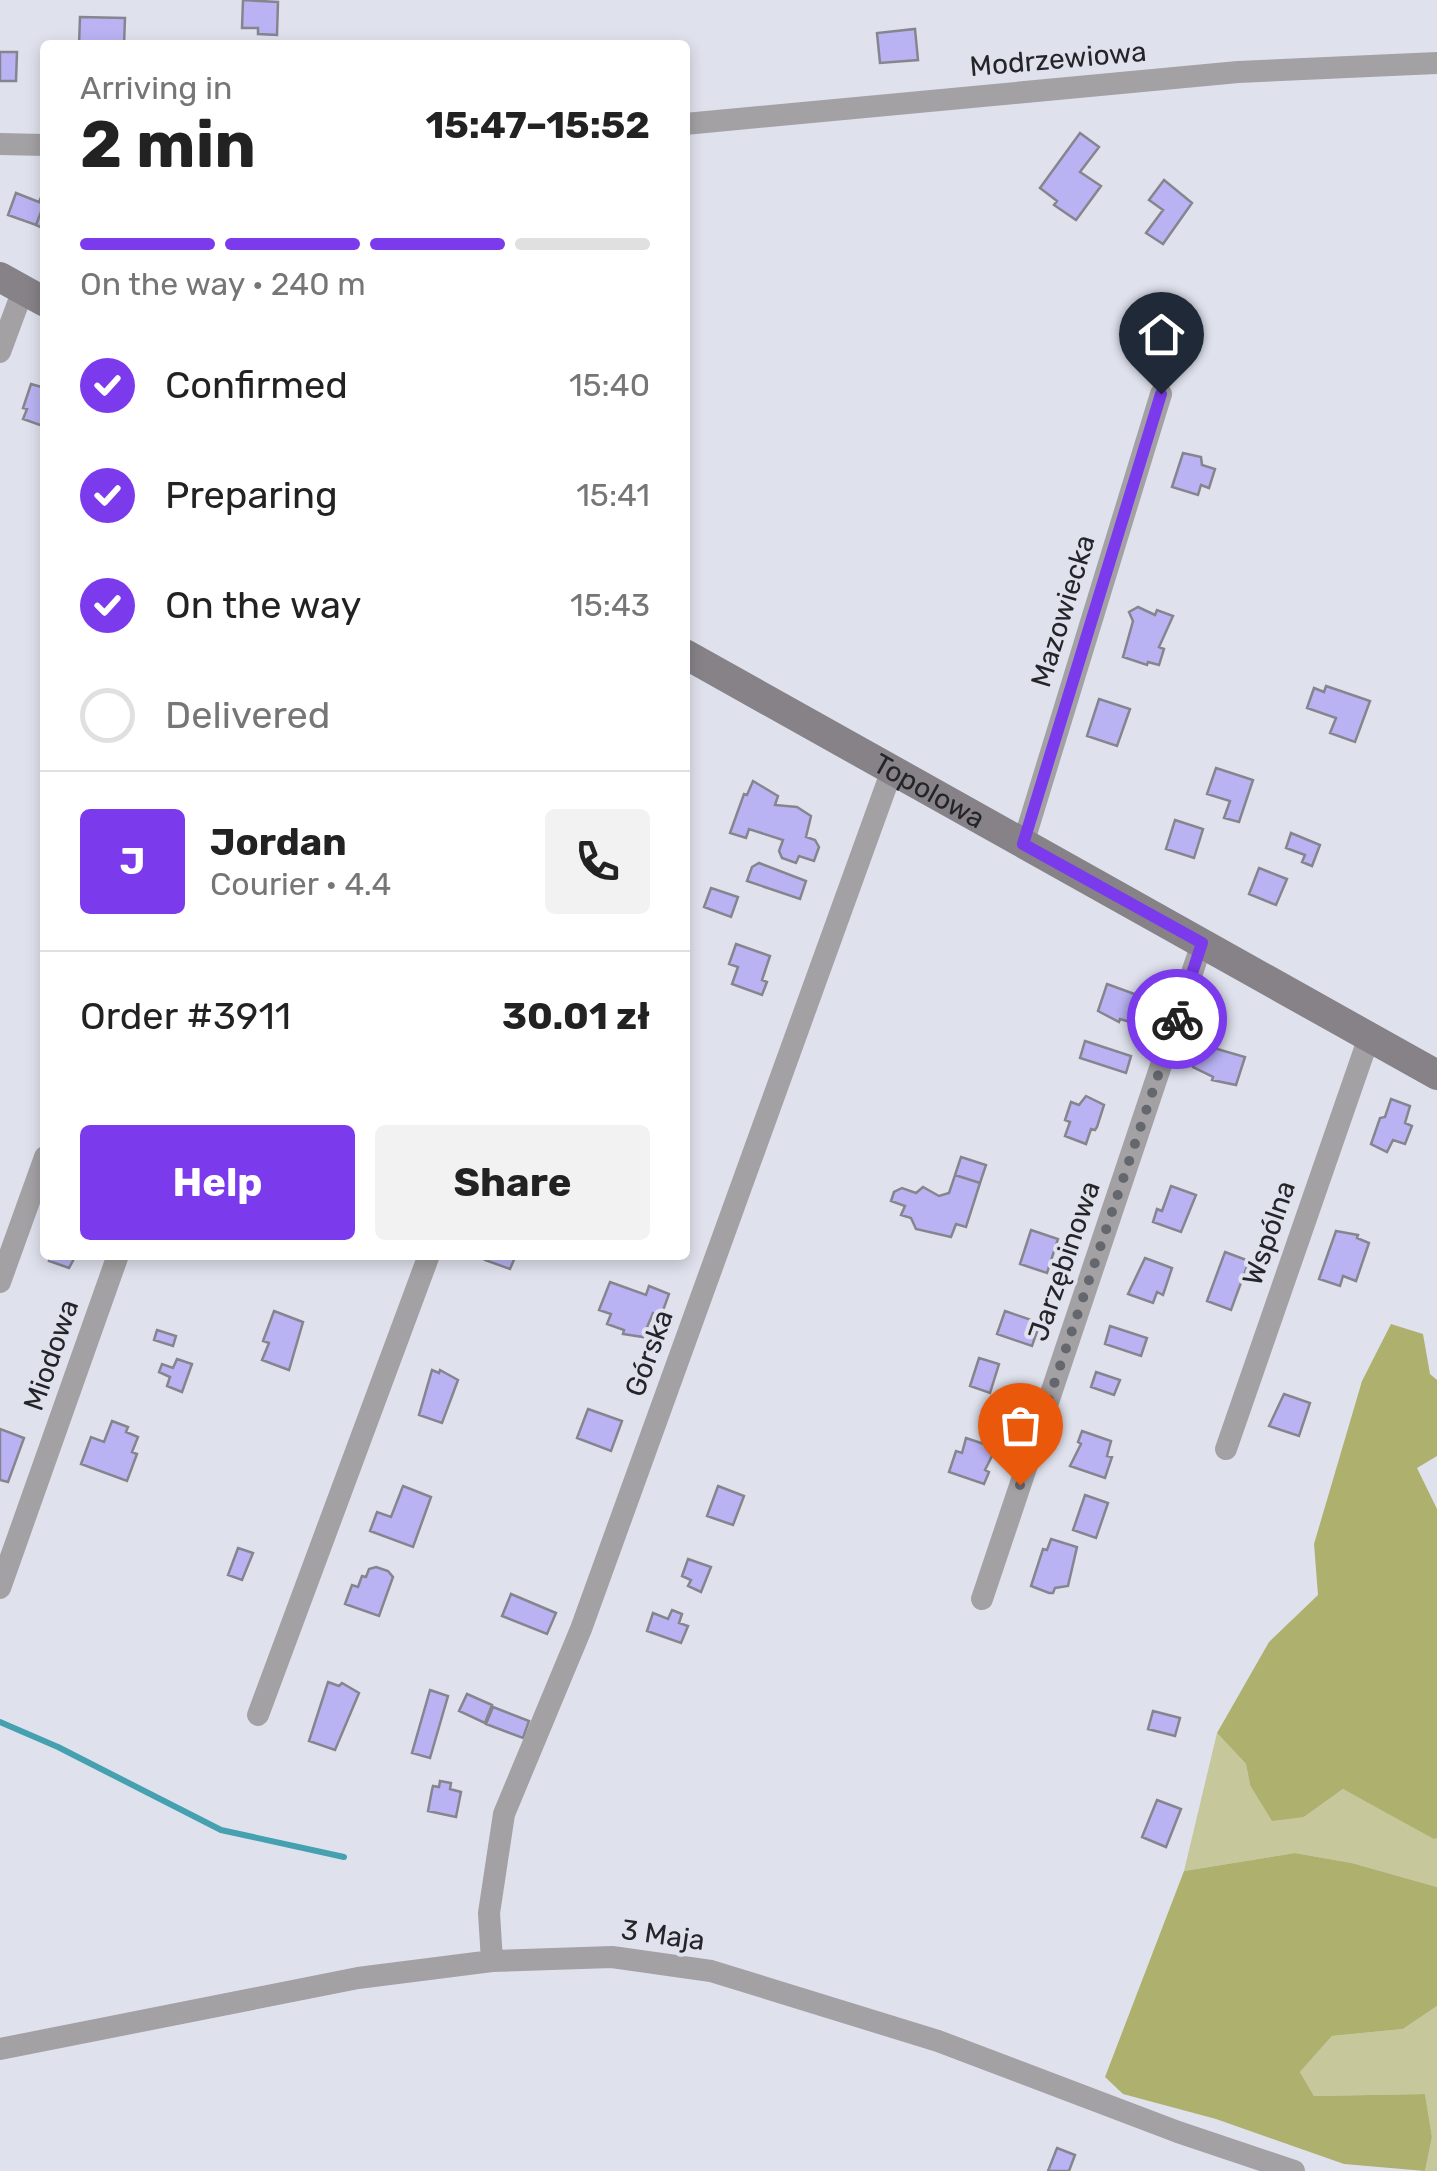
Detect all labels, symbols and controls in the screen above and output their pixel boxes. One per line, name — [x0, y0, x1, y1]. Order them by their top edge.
street label: Modrzewiowa — [968, 35, 1148, 83]
text: Arriving in — [80, 69, 232, 107]
text: 15:47–15:52 — [425, 102, 650, 148]
text: 2 min — [80, 106, 256, 183]
text: On the way · 240 m — [80, 265, 366, 303]
pin — [1119, 292, 1204, 395]
icon: home — [1134, 307, 1189, 362]
icon: check — [80, 358, 135, 413]
text: Confirmed — [165, 362, 348, 408]
text: 15:40 — [569, 366, 650, 404]
icon: check — [80, 468, 135, 523]
text: Preparing — [165, 472, 338, 518]
text: 15:41 — [576, 476, 650, 514]
street label: Mazowiecka — [1024, 531, 1102, 691]
icon: check — [80, 578, 135, 633]
text: On the way — [165, 582, 361, 628]
text: 15:43 — [570, 586, 650, 624]
text: Delivered — [165, 692, 330, 738]
street label: Topolowa — [868, 746, 991, 835]
button: phone — [545, 809, 650, 914]
text: Jordan — [210, 819, 347, 865]
text: J — [120, 838, 145, 884]
text: Courier · 4.4 — [210, 865, 391, 903]
courier — [1127, 969, 1227, 1069]
icon: bike — [1150, 992, 1205, 1047]
text: Order #3911 — [80, 993, 291, 1039]
text: 30.01 zł — [502, 993, 650, 1039]
button: Help — [80, 1125, 355, 1240]
button: Share — [375, 1125, 650, 1240]
street label: Wspólna — [1236, 1176, 1302, 1290]
street label: Jarzębinowa — [1021, 1177, 1107, 1345]
street label: Miodowa — [17, 1295, 85, 1415]
street label: Górska — [618, 1305, 680, 1401]
pin — [978, 1383, 1063, 1486]
icon: bag — [993, 1398, 1048, 1453]
street label: 3 Maja — [619, 1913, 707, 1957]

